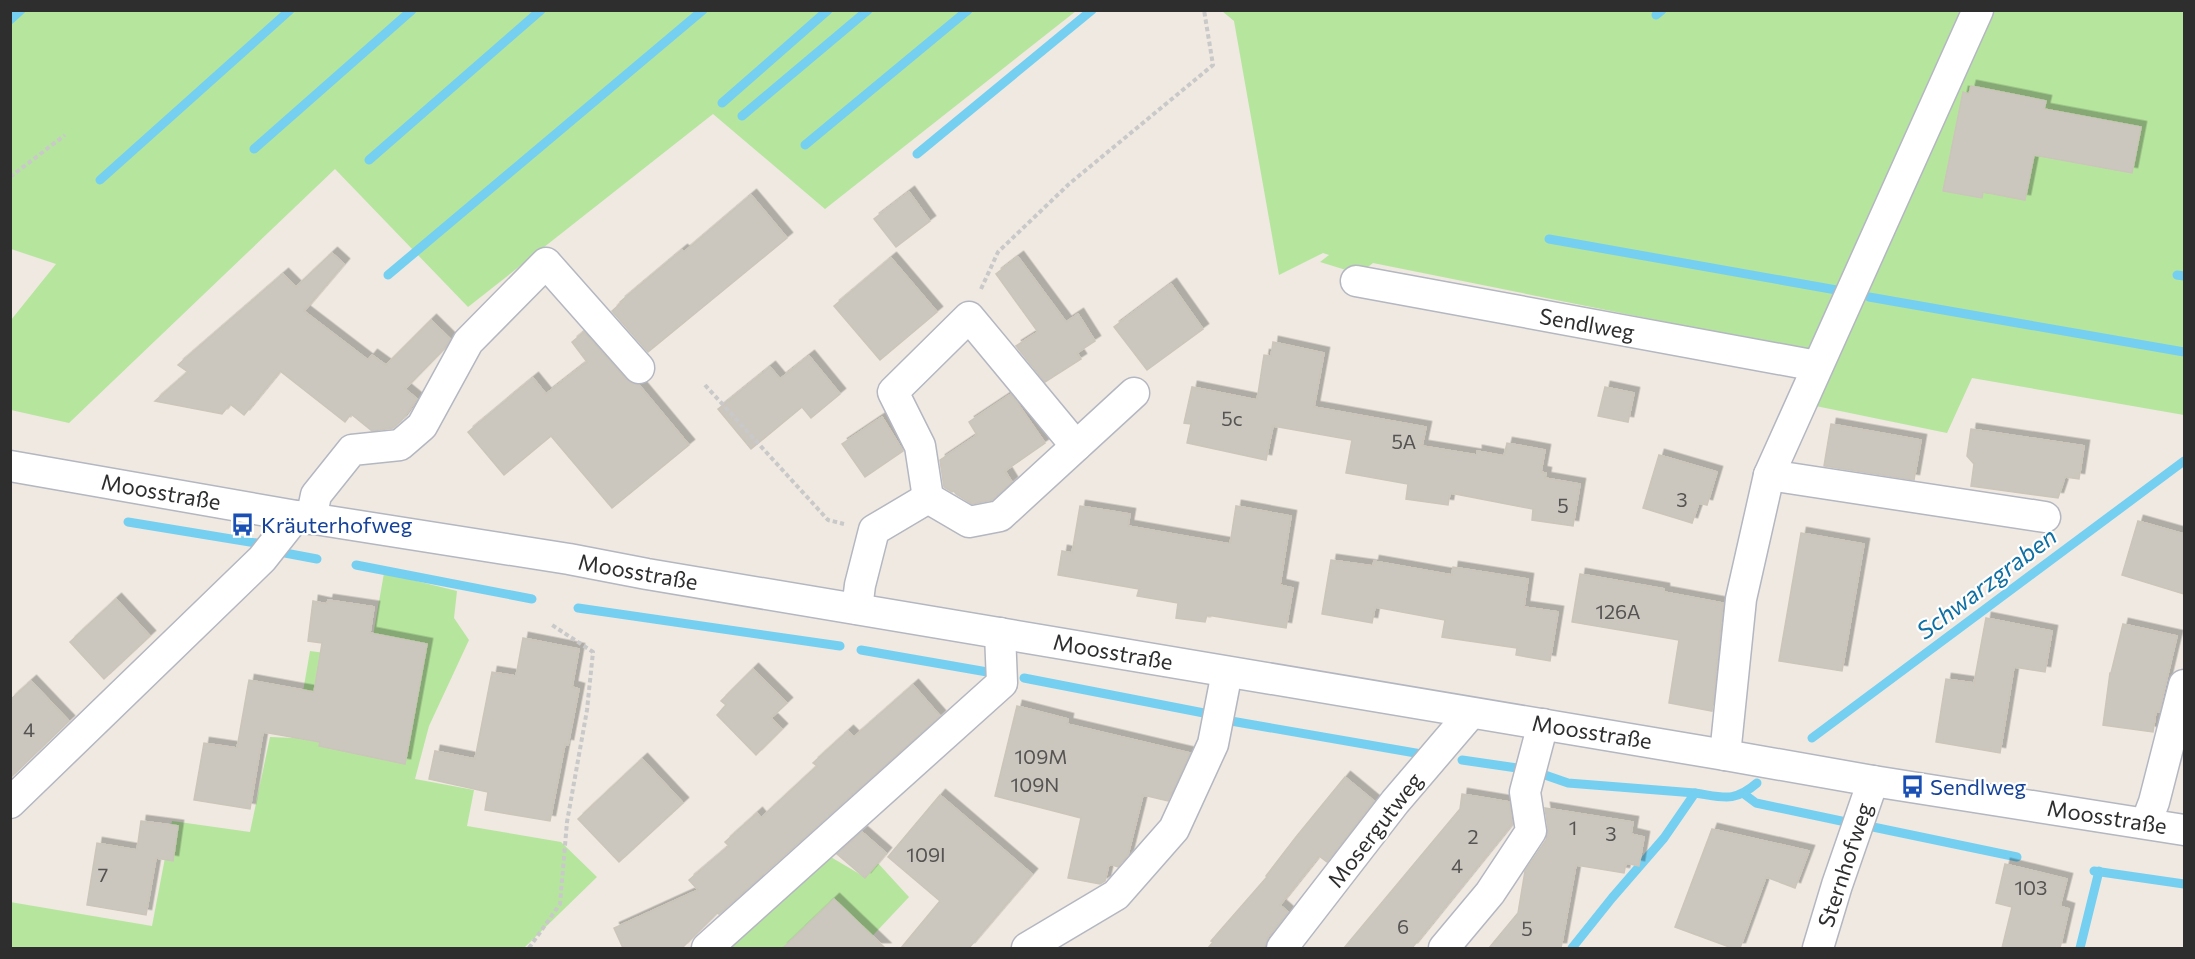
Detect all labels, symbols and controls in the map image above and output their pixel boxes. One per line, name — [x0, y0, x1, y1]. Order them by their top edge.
street label: Sendlweg — [1537, 302, 1637, 345]
house number: 5c — [1221, 406, 1243, 430]
house number: 5A — [1392, 429, 1417, 453]
street label: Moosstraße — [99, 468, 223, 515]
house number: 3 — [1676, 487, 1688, 511]
house number: 5 — [1557, 493, 1569, 517]
place label: Kräuterhofweg — [261, 511, 412, 538]
bus stop icon: Kräuterhofweg — [230, 512, 256, 538]
water label: Schwarzgraben — [1910, 521, 2062, 645]
street label: Moosstraße — [576, 548, 700, 595]
house number: 126A — [1595, 599, 1641, 623]
street label: Moosstraße — [1051, 628, 1175, 675]
street label: Moosstraße — [1530, 709, 1654, 754]
house number: 4 — [23, 717, 35, 741]
house number: 109M — [1015, 744, 1067, 768]
street label: Mosergutweg — [1321, 767, 1428, 893]
house number: 109N — [1011, 772, 1059, 796]
place label: Sendlweg — [1930, 773, 2026, 800]
bus stop icon: Sendlweg — [1899, 774, 1925, 800]
street label: Moosstraße — [2045, 794, 2169, 839]
street label: Sternhofweg — [1812, 799, 1877, 931]
house number: 1 — [1569, 815, 1577, 839]
house number: 3 — [1605, 821, 1617, 845]
house number: 2 — [1467, 824, 1479, 848]
house number: 109I — [906, 842, 946, 866]
house number: 4 — [1451, 853, 1463, 877]
house number: 7 — [98, 862, 108, 886]
house number: 103 — [2015, 875, 2047, 899]
house number: 6 — [1397, 914, 1409, 938]
house number: 5 — [1521, 916, 1533, 940]

